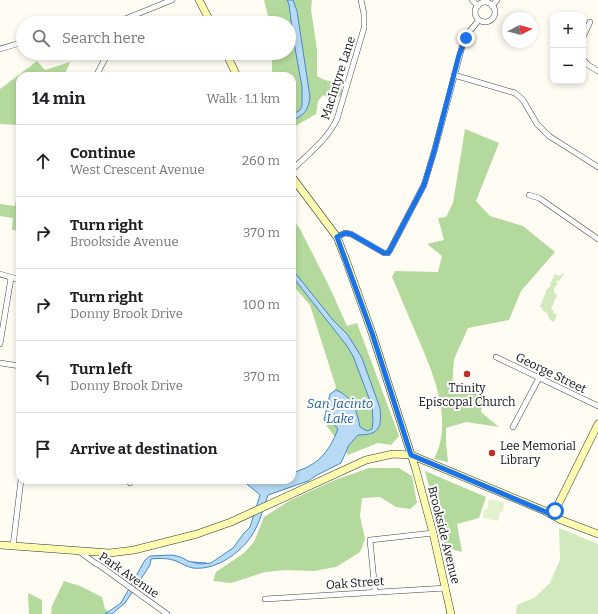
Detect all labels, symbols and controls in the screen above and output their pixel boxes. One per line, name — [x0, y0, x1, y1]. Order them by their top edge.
north arrow — [502, 12, 538, 48]
map controls — [550, 12, 586, 84]
button: + — [550, 12, 586, 48]
search box — [16, 16, 296, 60]
icon: search — [30, 27, 52, 49]
text: Search here — [62, 29, 145, 47]
route end — [457, 29, 475, 47]
street label: MacIntyre Lane — [318, 35, 358, 121]
button: − — [550, 48, 586, 84]
text: 14 min — [32, 88, 85, 109]
text: Walk · 1.1 km — [207, 91, 280, 106]
text: Continue — [70, 144, 136, 162]
icon: ahead — [32, 150, 54, 172]
text: 260 m — [242, 153, 280, 168]
text: West Crescent Avenue — [70, 162, 205, 177]
text: Turn right — [70, 216, 143, 234]
icon: right — [32, 222, 54, 244]
text: 370 m — [243, 225, 280, 240]
text: Brookside Avenue — [70, 234, 179, 249]
text: Turn right — [70, 288, 143, 306]
icon: right — [32, 294, 54, 316]
text: 100 m — [243, 297, 280, 312]
text: Donny Brook Drive — [70, 306, 183, 321]
street label: George Street — [513, 350, 589, 396]
text: Turn left — [70, 360, 132, 378]
icon: left — [32, 366, 54, 388]
text: 370 m — [243, 369, 280, 384]
marker: Trinity Episcopal Church — [462, 369, 472, 379]
text: Donny Brook Drive — [70, 378, 183, 393]
place label: Trinity Episcopal Church — [419, 381, 516, 409]
water label: San Jacinto Lake — [307, 396, 373, 426]
icon: arrive — [32, 438, 54, 460]
place label: Lee Memorial Library — [500, 439, 577, 467]
text: Arrive at destination — [70, 440, 217, 458]
marker: Lee Memorial Library — [487, 448, 497, 458]
street label: Brookside Avenue — [425, 485, 463, 585]
route start — [546, 502, 564, 520]
street label: Park Avenue — [96, 549, 162, 601]
street label: Oak Street — [325, 574, 385, 592]

